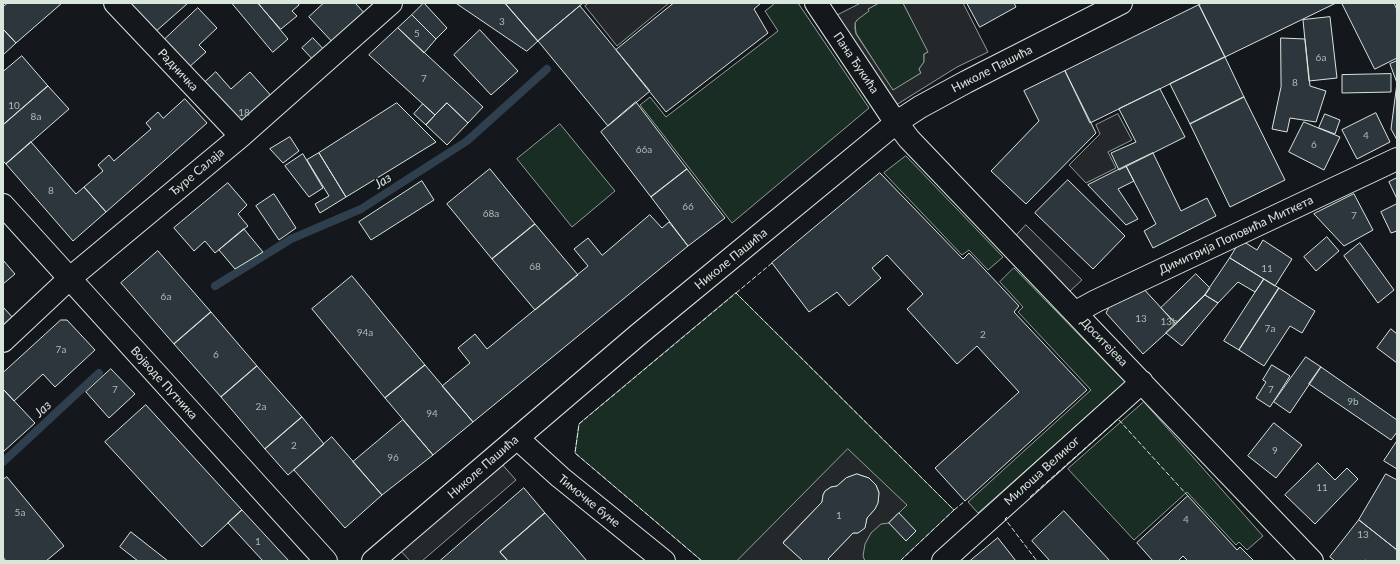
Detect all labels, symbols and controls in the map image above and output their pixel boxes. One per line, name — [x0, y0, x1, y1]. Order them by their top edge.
house number: 3 — [499, 16, 505, 28]
house number: 5 — [414, 28, 420, 40]
street label: Пана Ђукића — [830, 30, 882, 96]
street label: Николе Пашића — [949, 42, 1035, 96]
street label: Радничка — [155, 46, 201, 94]
house number: 6a — [1316, 52, 1326, 64]
house number: 7 — [421, 73, 427, 85]
house number: 8 — [1292, 77, 1298, 89]
house number: 10 — [8, 100, 20, 112]
house number: 18 — [238, 107, 250, 119]
house number: 8a — [31, 111, 41, 123]
house number: 4 — [1363, 130, 1369, 142]
house number: 6 — [1311, 139, 1317, 151]
house number: 66a — [636, 144, 652, 156]
street label: Ђуре Салаја — [167, 145, 227, 199]
water label: Јаз — [372, 170, 394, 192]
house number: 8 — [48, 185, 54, 197]
street label: Димитрија Поповића Миткета — [1156, 193, 1316, 277]
house number: 66 — [682, 201, 694, 213]
house number: 68a — [483, 208, 499, 220]
house number: 7 — [1351, 210, 1357, 222]
street label: Николе Пашића — [692, 225, 770, 293]
house number: 68 — [529, 261, 541, 273]
house number: 11 — [1261, 263, 1273, 275]
house number: 6a — [161, 291, 171, 303]
house number: 13 — [1135, 313, 1147, 325]
street label: Доситејева — [1077, 315, 1131, 369]
house number: 13b — [1160, 316, 1178, 328]
house number: 7a — [1265, 323, 1275, 335]
house number: 94a — [357, 327, 373, 339]
house number: 2 — [980, 329, 986, 341]
street label: Војводе Путника — [127, 343, 201, 423]
house number: 7a — [56, 344, 66, 356]
house number: 6 — [213, 349, 219, 361]
house number: 7 — [112, 384, 118, 396]
house number: 7 — [1268, 384, 1274, 396]
house number: 9b — [1347, 396, 1359, 408]
water label: Јаз — [31, 397, 55, 421]
house number: 2a — [256, 401, 266, 413]
house number: 94 — [426, 408, 438, 420]
street label: Николе Пашића — [445, 432, 521, 502]
street label: Милоша Великог — [1001, 433, 1083, 509]
house number: 2 — [291, 440, 297, 452]
house number: 9 — [1272, 445, 1278, 457]
house number: 96 — [387, 452, 399, 464]
street label: Тимочке буне — [555, 472, 623, 530]
house number: 11 — [1316, 482, 1328, 494]
house number: 5a — [15, 507, 25, 519]
house number: 1 — [836, 510, 842, 522]
house number: 4 — [1183, 514, 1189, 526]
house number: 13 — [1357, 529, 1369, 541]
house number: 1 — [255, 536, 261, 548]

